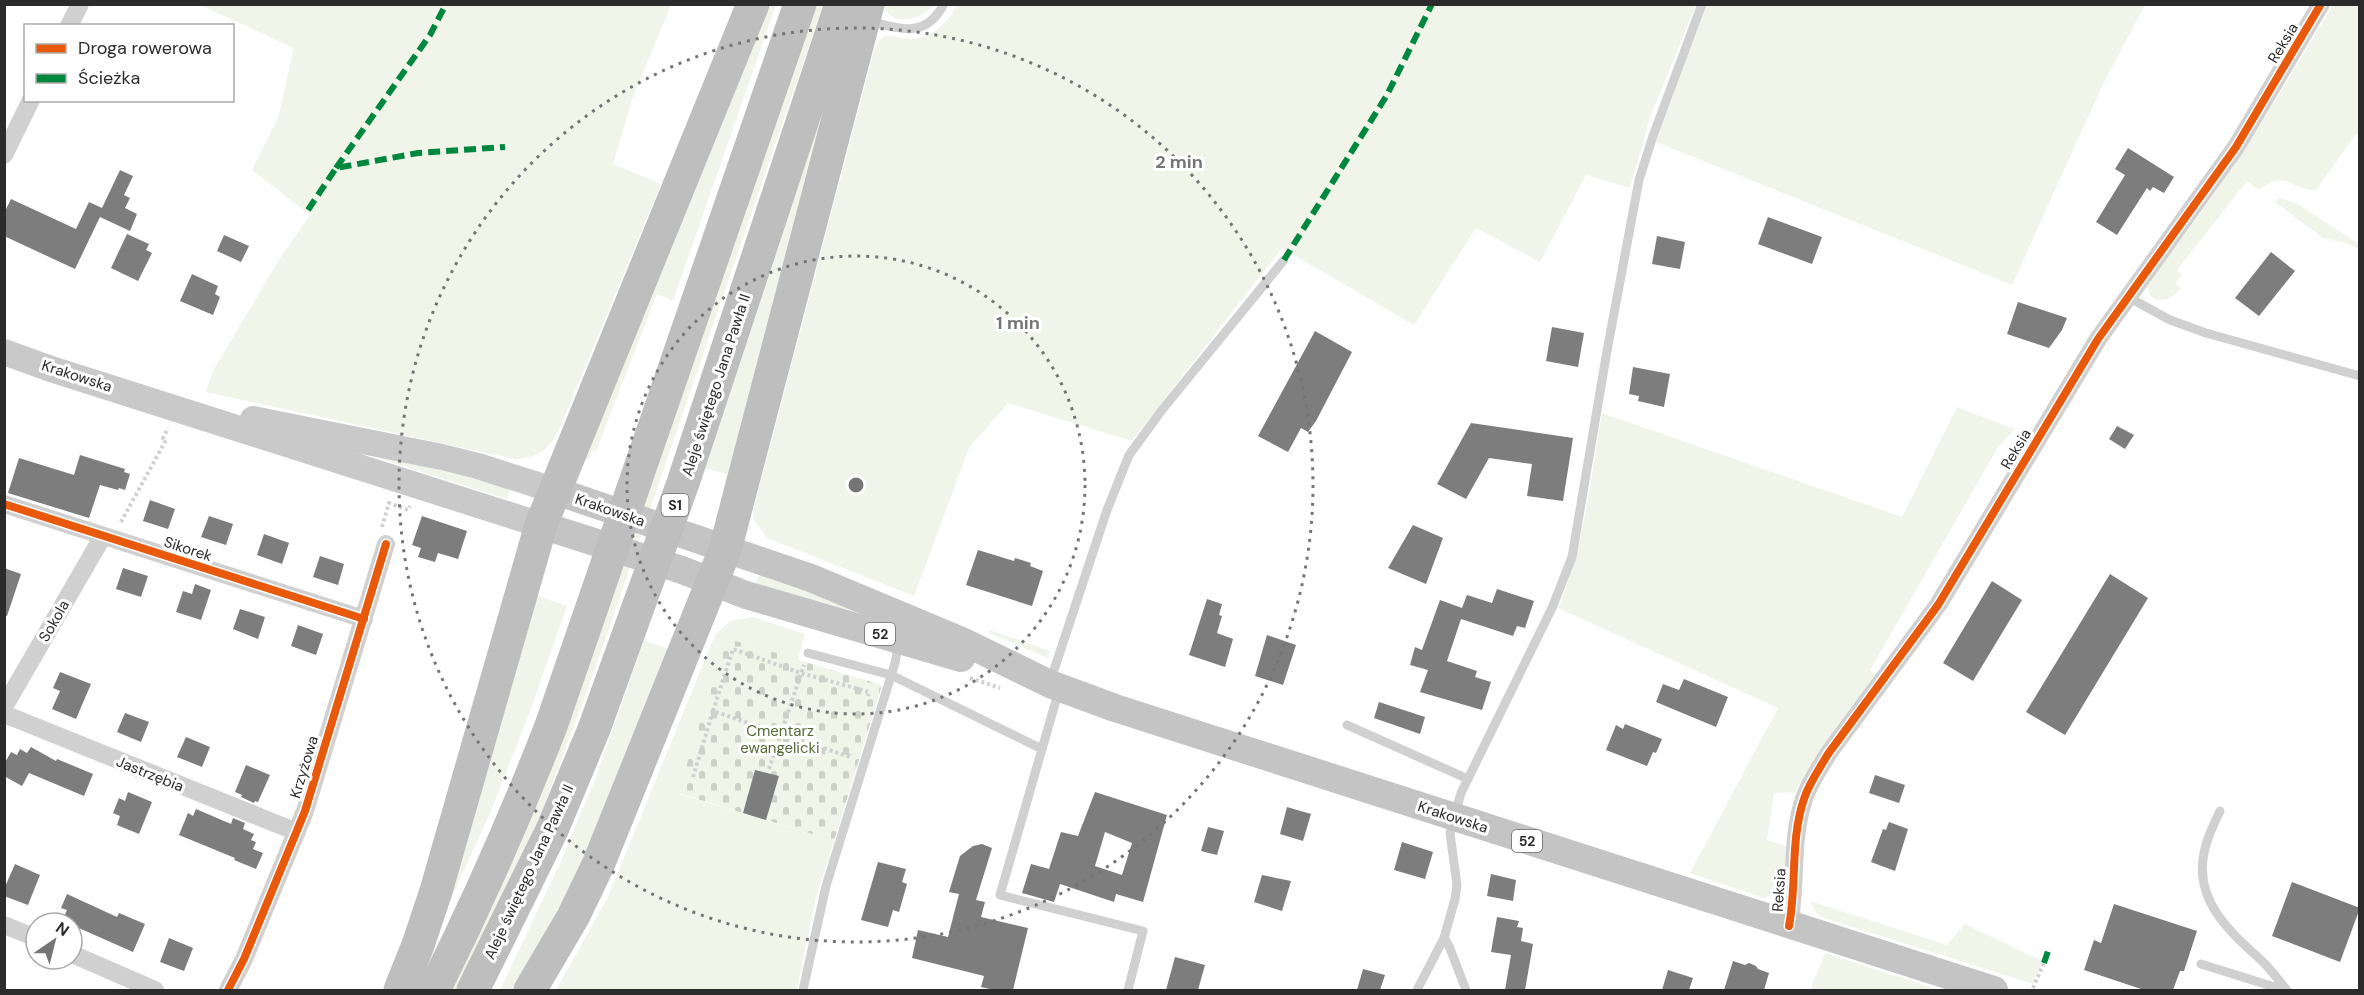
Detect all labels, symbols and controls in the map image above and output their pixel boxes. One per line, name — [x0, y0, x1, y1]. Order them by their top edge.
street label: Reksia — [2263, 19, 2303, 67]
legend — [24, 24, 234, 102]
text: Droga rowerowa — [78, 36, 212, 60]
text: Ścieżka — [78, 66, 140, 90]
text: 2 min — [1155, 150, 1203, 174]
street label: Aleje świętego Jana Pawła II — [677, 291, 755, 479]
text: 1 min — [996, 311, 1040, 335]
street label: Krakowska — [39, 355, 115, 397]
street label: Reksia — [1996, 425, 2036, 473]
centre of rings — [846, 475, 866, 495]
street label: Krakowska — [572, 489, 648, 531]
road number: S1 — [662, 494, 688, 516]
street label: Sikorek — [161, 532, 215, 566]
street label: Sokola — [34, 597, 74, 645]
road number: 52 — [865, 623, 895, 645]
park label: Cmentarz ewangelicki — [740, 721, 820, 758]
street label: Krzyżowa — [285, 733, 323, 801]
street label: Jastrzębia — [113, 751, 187, 797]
street label: Aleje świętego Jana Pawła II — [480, 781, 578, 963]
street label: Krakowska — [1415, 796, 1491, 838]
road number: 52 — [1512, 830, 1542, 852]
street label: Reksia — [1768, 868, 1790, 912]
north arrow — [24, 911, 84, 971]
text: N — [52, 917, 73, 941]

